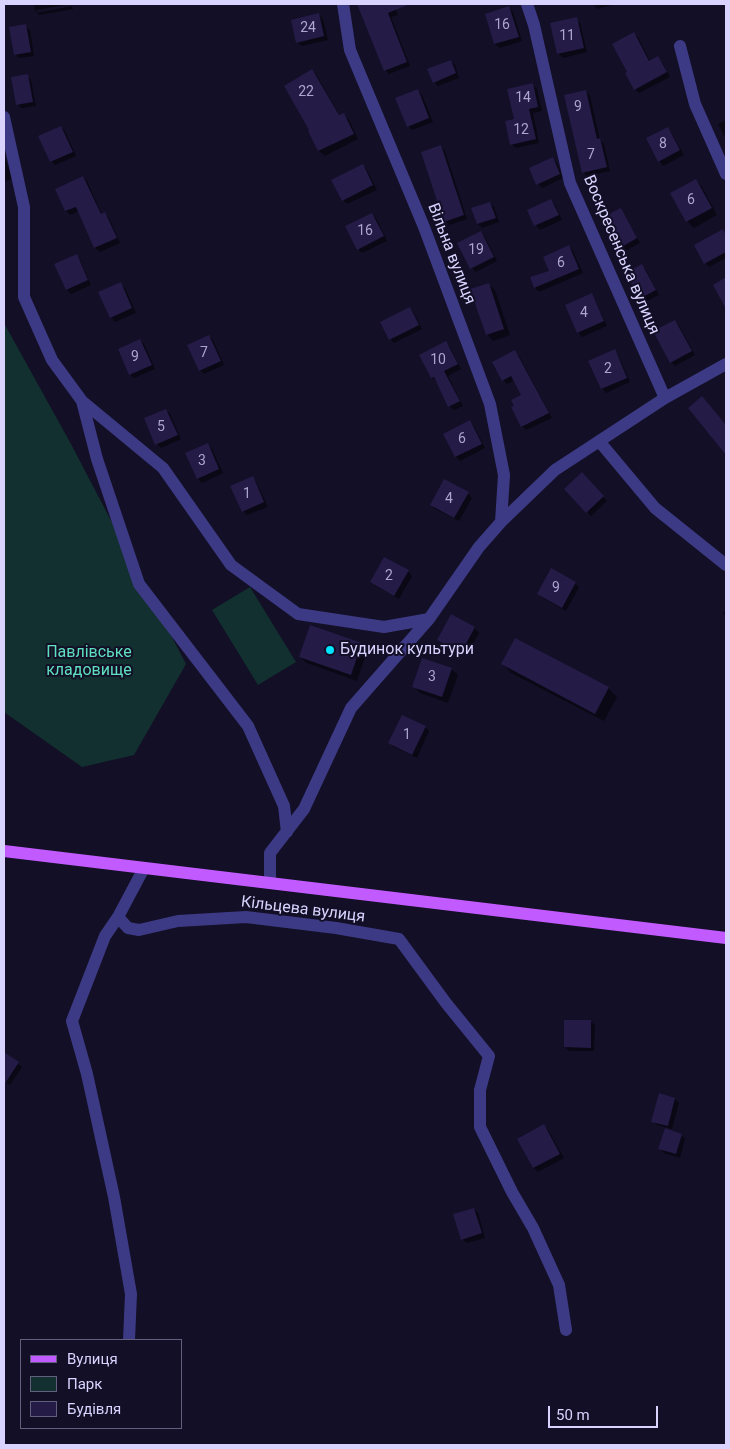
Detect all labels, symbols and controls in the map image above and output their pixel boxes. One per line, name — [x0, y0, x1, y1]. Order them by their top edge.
house number: 16 — [494, 17, 510, 33]
house number: 24 — [300, 20, 316, 36]
house number: 11 — [559, 28, 575, 44]
house number: 22 — [298, 84, 314, 100]
house number: 14 — [515, 90, 531, 106]
house number: 9 — [574, 99, 582, 115]
house number: 12 — [513, 122, 529, 138]
house number: 8 — [659, 136, 667, 152]
house number: 7 — [587, 147, 595, 163]
street label: Воскресенська вулиця — [579, 172, 663, 338]
house number: 6 — [687, 192, 695, 208]
street label: Вільна вулиця — [423, 201, 479, 307]
house number: 16 — [357, 223, 373, 239]
house number: 19 — [468, 242, 484, 258]
house number: 6 — [557, 255, 565, 271]
house number: 4 — [580, 305, 588, 321]
house number: 7 — [200, 345, 208, 361]
house number: 9 — [131, 349, 139, 365]
house number: 10 — [430, 352, 446, 368]
house number: 2 — [604, 361, 612, 377]
house number: 5 — [157, 419, 165, 435]
house number: 6 — [458, 431, 466, 447]
house number: 3 — [198, 453, 206, 469]
house number: 1 — [243, 486, 251, 502]
house number: 4 — [445, 491, 453, 507]
house number: 2 — [385, 568, 393, 584]
house number: 9 — [552, 580, 560, 596]
place label: Будинок культури — [340, 640, 474, 660]
park label: Павлівське кладовище — [46, 643, 132, 681]
marker: Будинок культури — [324, 644, 336, 656]
house number: 3 — [428, 669, 436, 685]
house number: 1 — [403, 727, 411, 743]
street label: Кільцева вулиця — [240, 893, 366, 927]
legend — [20, 1339, 182, 1429]
text: Вулиця — [67, 1350, 118, 1368]
text: Парк — [67, 1375, 102, 1393]
scale bar — [550, 1396, 660, 1428]
text: Будівля — [67, 1400, 121, 1418]
text: 50 m — [556, 1406, 590, 1424]

